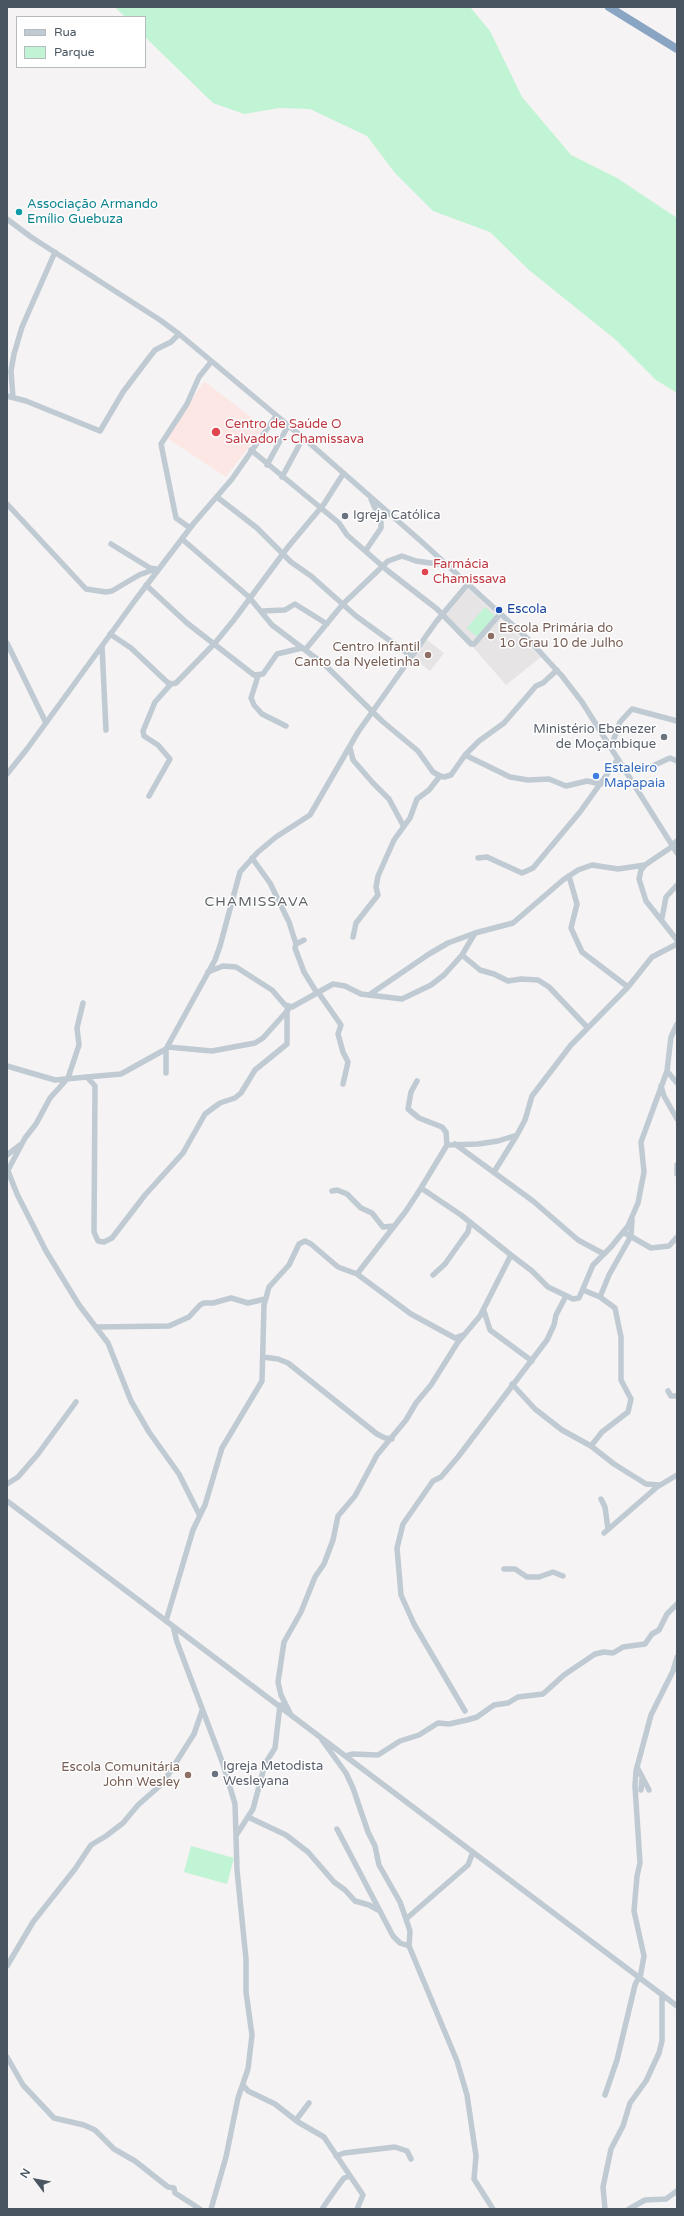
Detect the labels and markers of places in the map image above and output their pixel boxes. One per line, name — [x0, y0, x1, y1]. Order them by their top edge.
place label: Associação Armando Emílio Guebuza — [27, 197, 158, 228]
marker: Associação Armando Emílio Guebuza — [14, 207, 24, 217]
place label: Centro de Saúde O Salvador - Chamissava — [225, 417, 364, 448]
marker: Centro de Saúde O Salvador - Chamissava — [210, 426, 222, 438]
place label: Igreja Católica — [353, 508, 441, 524]
marker: Igreja Católica — [340, 511, 350, 521]
place label: Farmácia Chamissava — [433, 557, 506, 588]
marker: Farmácia Chamissava — [420, 567, 430, 577]
place label: Escola — [507, 602, 547, 618]
marker: Escola — [494, 605, 504, 615]
place label: Escola Primária do 1o Grau 10 de Julho — [499, 621, 624, 652]
marker: Escola Primária do 1o Grau 10 de Julho — [486, 631, 496, 641]
place label: Centro Infantil Canto da Nyeletinha — [294, 640, 420, 671]
marker: Centro Infantil Canto da Nyeletinha — [423, 650, 433, 660]
place label: Ministério Ebenezer de Moçambique — [533, 722, 656, 753]
marker: Ministério Ebenezer de Moçambique — [659, 732, 669, 742]
place label: Estaleiro Mapapaia — [604, 761, 665, 792]
marker: Estaleiro Mapapaia — [591, 771, 601, 781]
place label: Igreja Metodista Wesleyana — [223, 1759, 323, 1790]
place label: Escola Comunitária John Wesley — [61, 1760, 180, 1791]
marker: Igreja Metodista Wesleyana — [210, 1769, 220, 1779]
marker: Escola Comunitária John Wesley — [183, 1770, 193, 1780]

